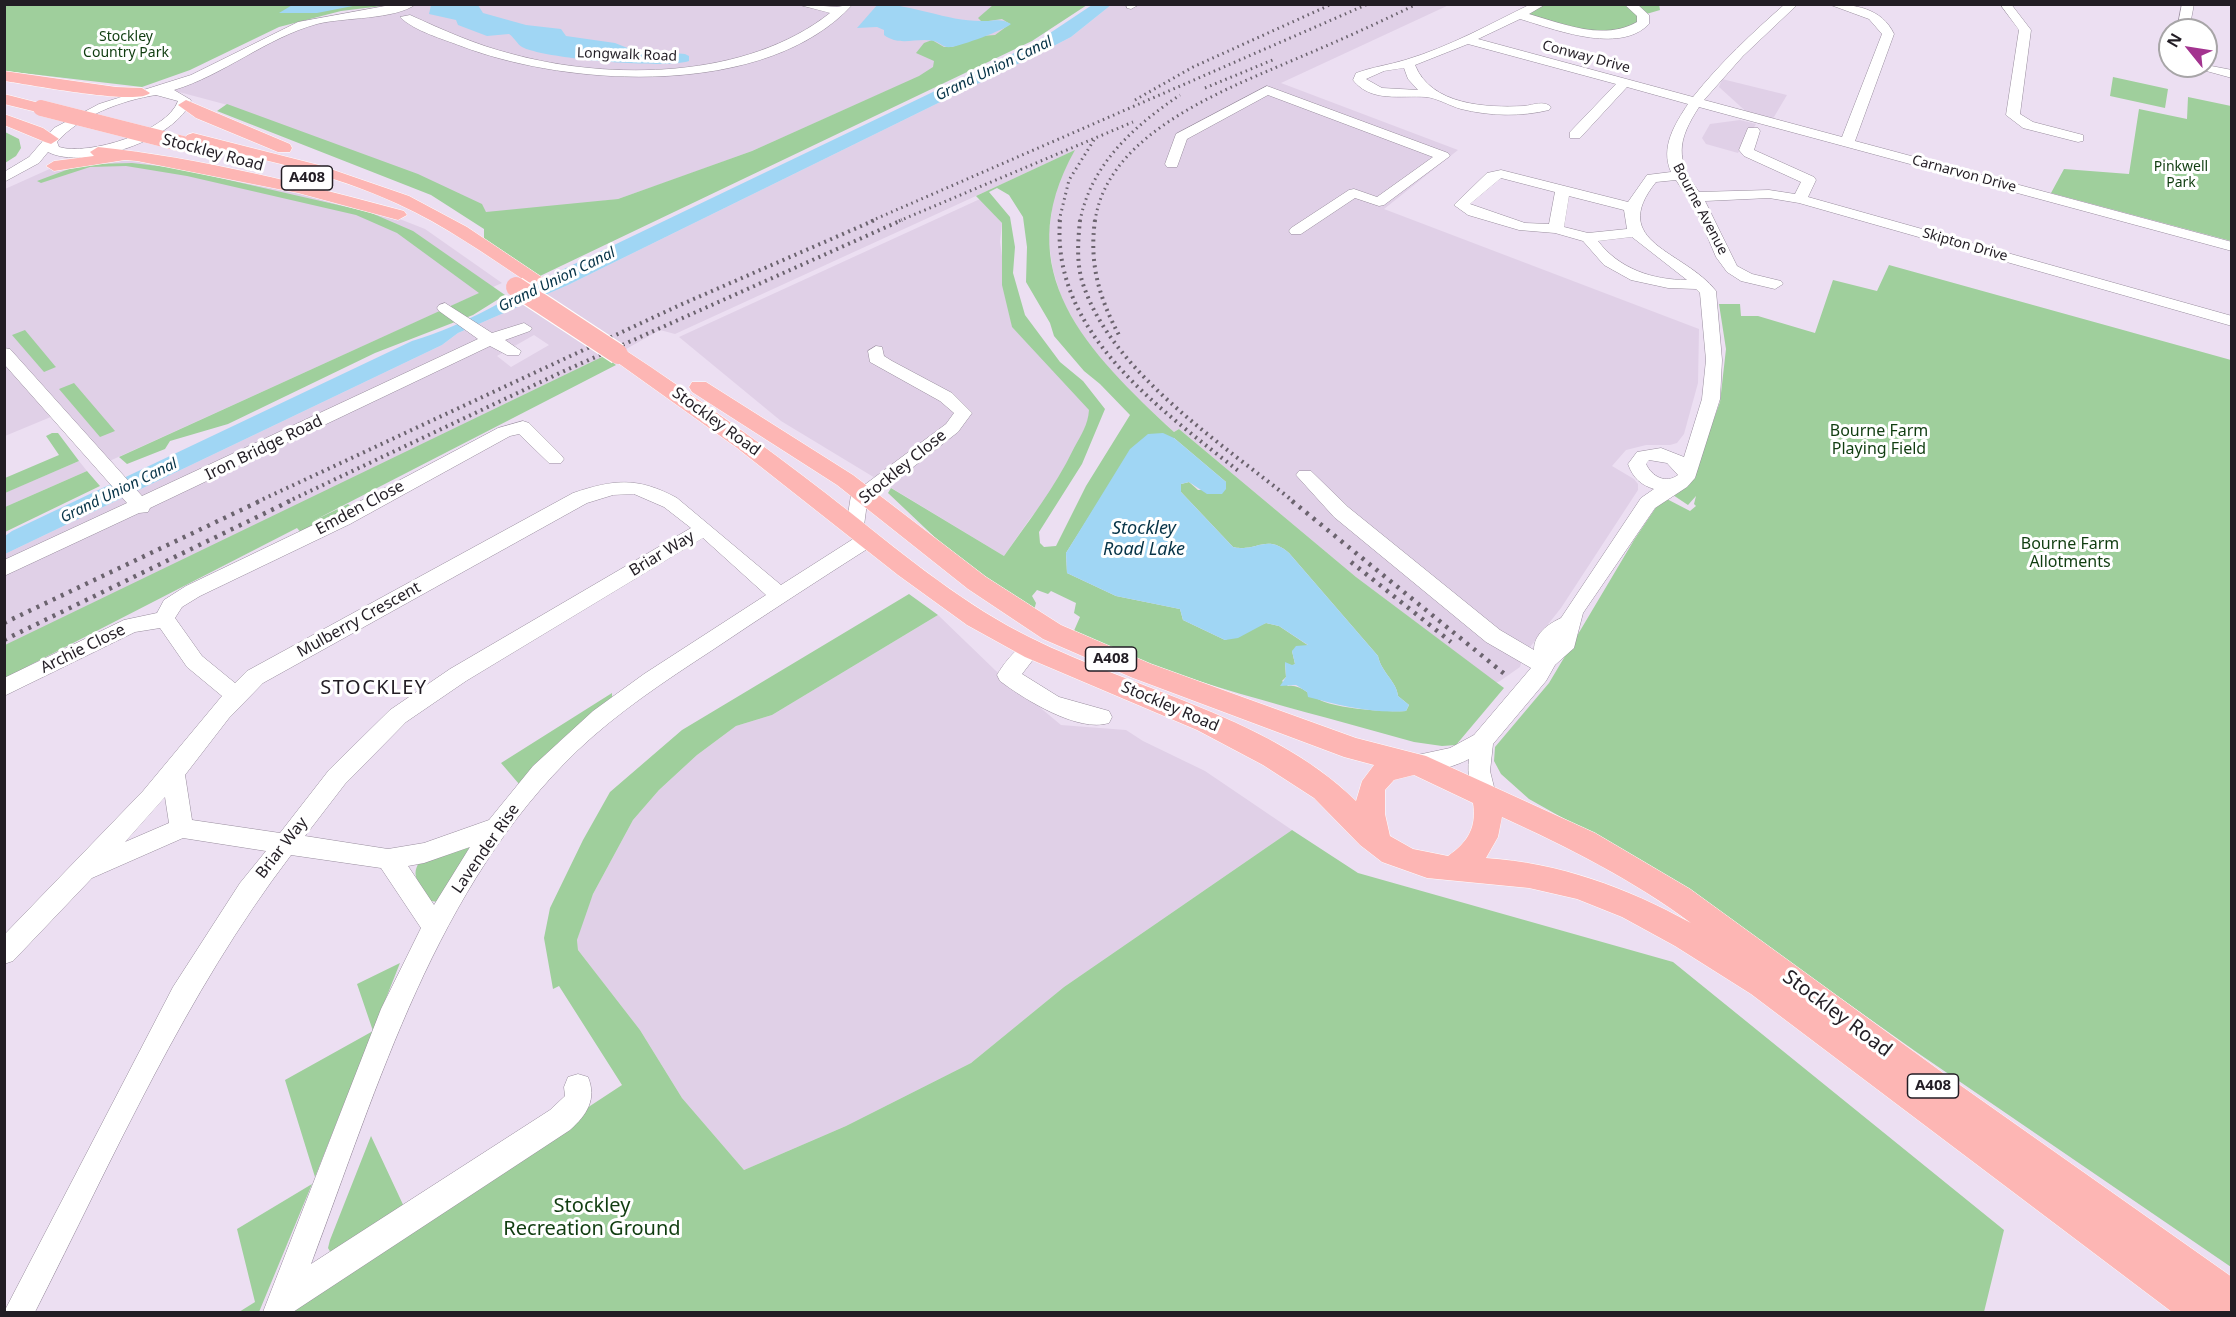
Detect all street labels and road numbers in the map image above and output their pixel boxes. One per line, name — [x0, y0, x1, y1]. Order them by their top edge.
street label: Conway Drive — [1540, 37, 1632, 77]
street label: Longwalk Road — [577, 45, 677, 65]
street label: Stockley Road — [160, 130, 266, 176]
street label: Carnarvon Drive — [1910, 152, 2018, 196]
street label: Bourne Avenue — [1669, 160, 1731, 258]
road number: A408 — [282, 166, 332, 190]
street label: Skipton Drive — [1920, 225, 2010, 265]
street label: Stockley Road — [668, 384, 764, 460]
street label: Iron Bridge Road — [202, 411, 326, 485]
street label: Stockley Close — [856, 426, 950, 508]
street label: Emden Close — [313, 477, 407, 539]
street label: Briar Way — [626, 527, 698, 581]
street label: Mulberry Crescent — [294, 578, 424, 662]
street label: Archie Close — [37, 620, 129, 678]
road number: A408 — [1086, 647, 1136, 671]
street label: Stockley Road — [1118, 678, 1222, 736]
street label: Lavender Rise — [448, 801, 524, 897]
street label: Briar Way — [252, 813, 312, 883]
street label: Stockley Road — [1778, 965, 1896, 1063]
road number: A408 — [1908, 1074, 1958, 1098]

